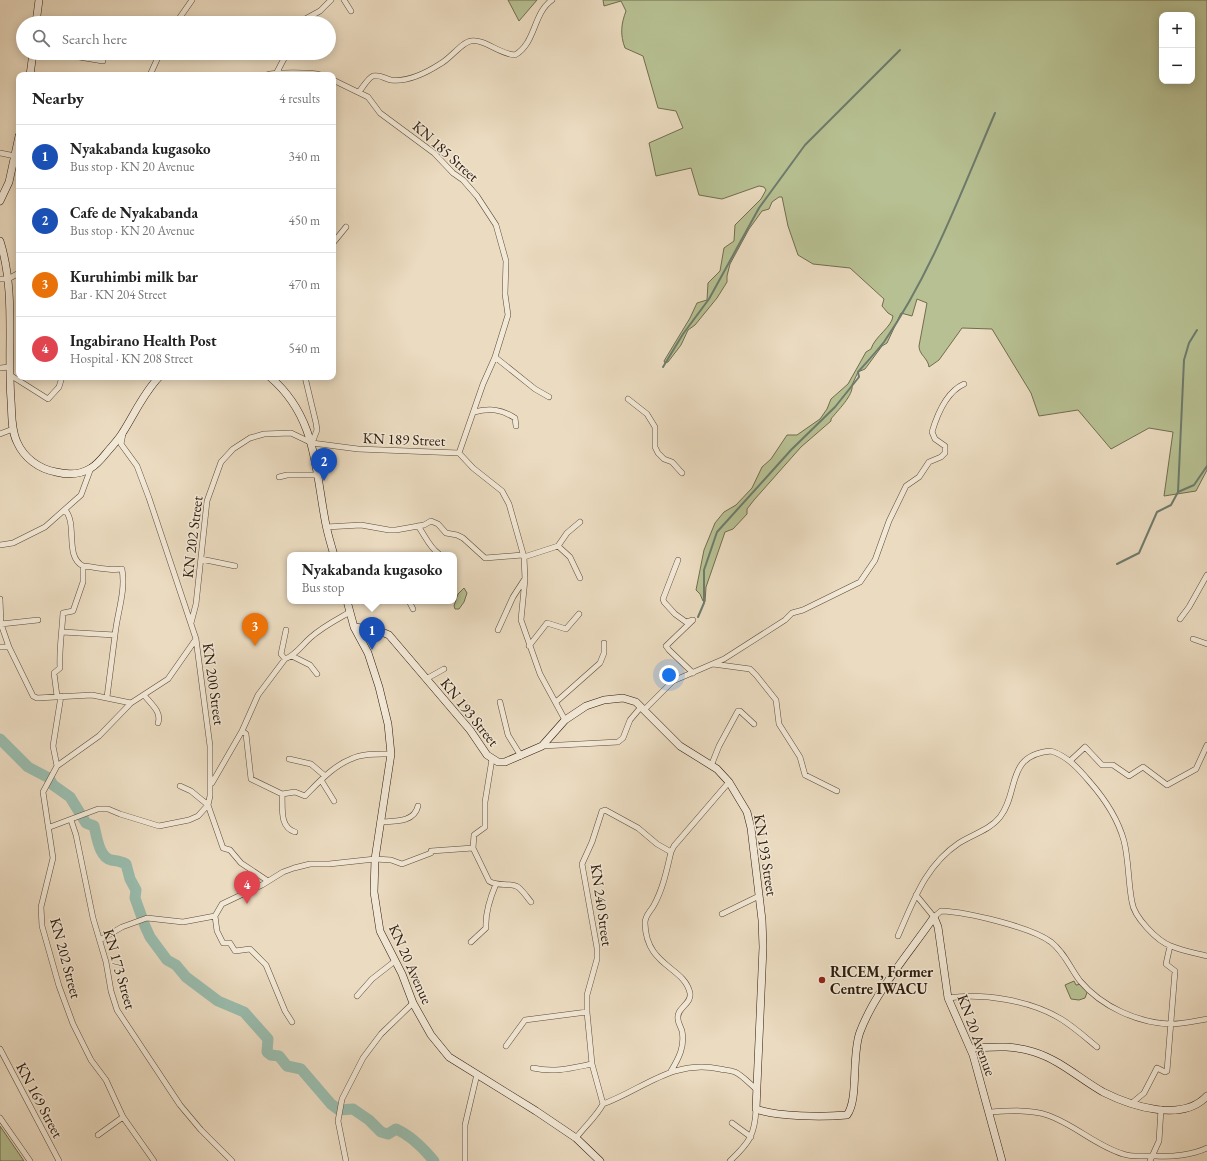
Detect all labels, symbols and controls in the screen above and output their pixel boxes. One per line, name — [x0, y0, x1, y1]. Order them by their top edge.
map controls — [1159, 12, 1195, 84]
button: + — [1159, 12, 1195, 48]
search box — [16, 16, 336, 60]
icon: search — [30, 27, 52, 49]
text: Search here — [62, 29, 127, 48]
button: − — [1159, 48, 1195, 84]
text: Nearby — [32, 87, 84, 109]
text: 4 results — [279, 90, 320, 107]
street label: KN 185 Street — [409, 116, 483, 186]
text: Nyakabanda kugasoko — [70, 139, 211, 158]
text: 1 — [42, 148, 48, 165]
text: 340 m — [289, 148, 320, 165]
text: Bus stop · KN 20 Avenue — [70, 158, 195, 175]
text: Cafe de Nyakabanda — [70, 203, 198, 222]
text: 2 — [42, 212, 48, 229]
text: 450 m — [289, 212, 320, 229]
text: Bus stop · KN 20 Avenue — [70, 222, 195, 239]
text: Kuruhimbi milk bar — [70, 267, 198, 286]
text: 3 — [42, 276, 48, 293]
text: 470 m — [289, 276, 320, 293]
text: Bar · KN 204 Street — [70, 286, 167, 303]
text: Ingabirano Health Post — [70, 331, 217, 350]
text: 4 — [42, 340, 48, 357]
text: 540 m — [289, 340, 320, 357]
text: Hospital · KN 208 Street — [70, 350, 193, 367]
street label: KN 189 Street — [362, 428, 446, 450]
pin: 2 — [311, 448, 337, 481]
street label: KN 202 Street — [178, 495, 207, 579]
popup — [287, 552, 457, 604]
text: Nyakabanda kugasoko — [302, 560, 442, 579]
text: Bus stop — [302, 579, 344, 596]
pin: 3 — [242, 613, 268, 646]
pin: 1 — [359, 617, 385, 650]
street label: KN 200 Street — [199, 642, 229, 727]
your location — [659, 665, 679, 685]
street label: KN 193 Street — [437, 674, 504, 750]
street label: KN 193 Street — [750, 813, 782, 898]
street label: KN 240 Street — [587, 863, 617, 948]
pin: 4 — [234, 871, 260, 904]
street label: KN 202 Street — [46, 916, 86, 1001]
street label: KN 20 Avenue — [385, 921, 437, 1007]
street label: KN 173 Street — [99, 927, 141, 1012]
place label: RICEM, Former Centre IWACU — [830, 962, 934, 998]
marker: RICEM, Former Centre IWACU — [817, 975, 827, 985]
street label: KN 20 Avenue — [953, 992, 1001, 1079]
street label: KN 169 Street — [12, 1059, 68, 1141]

